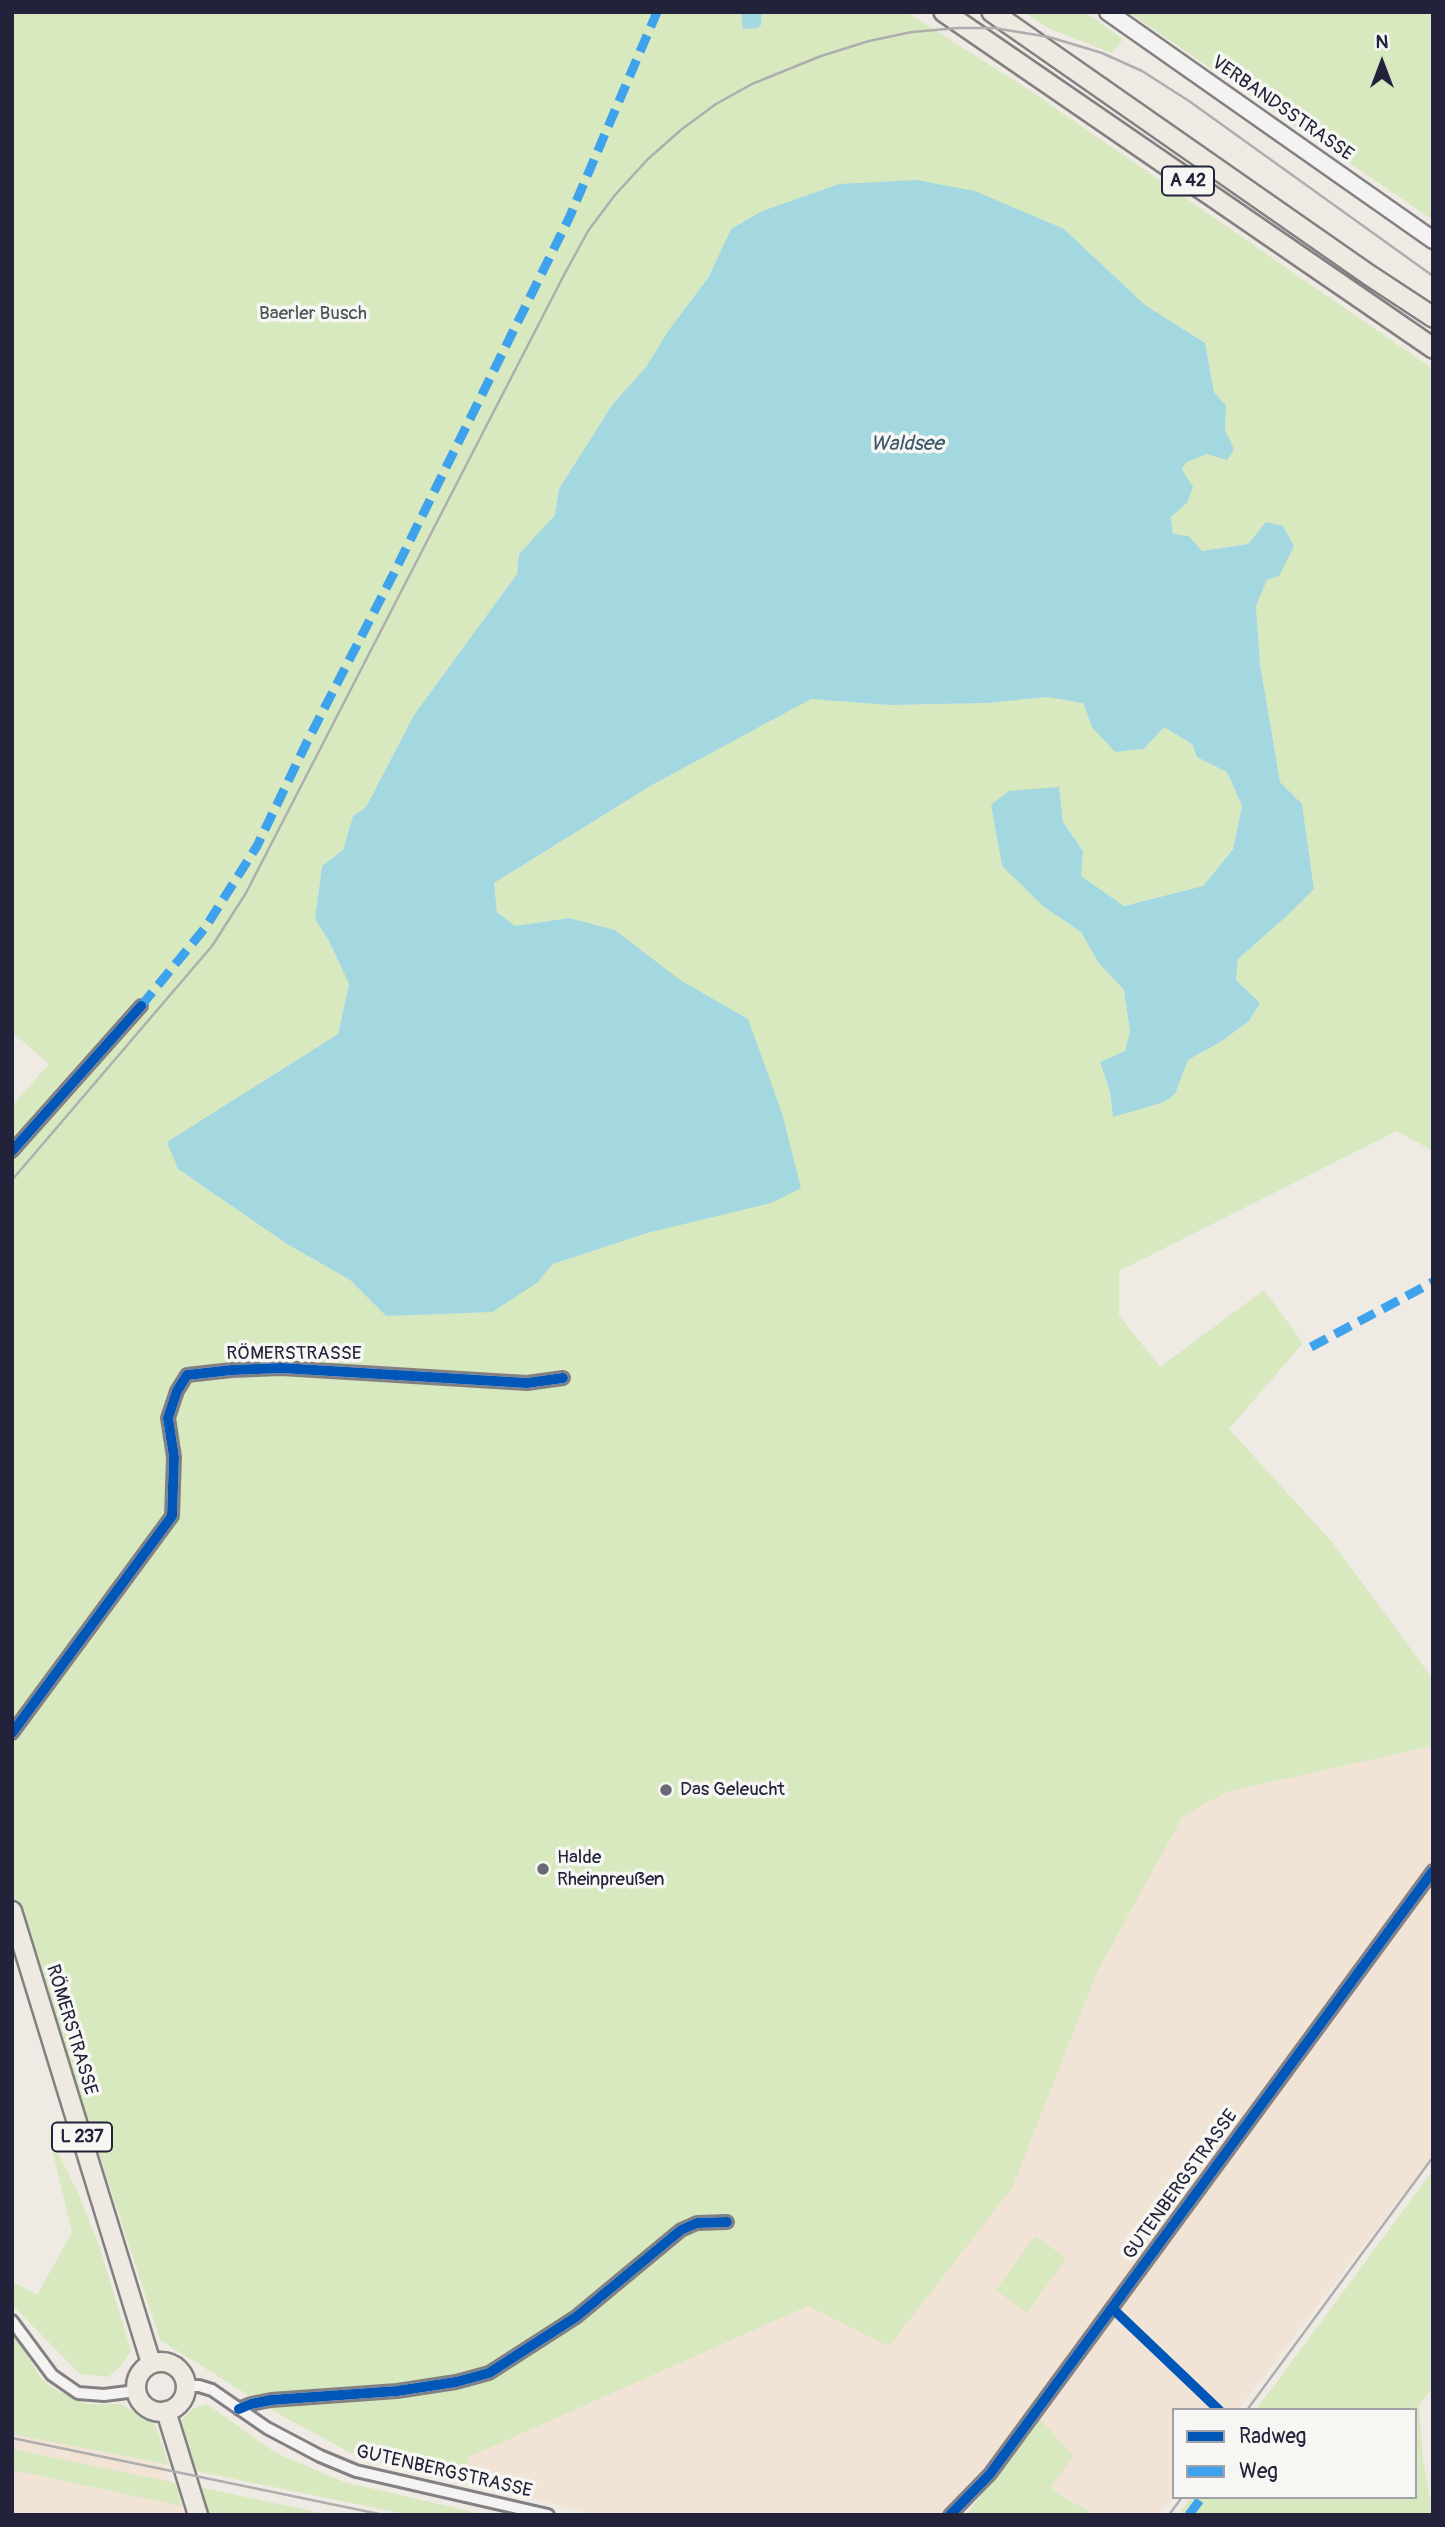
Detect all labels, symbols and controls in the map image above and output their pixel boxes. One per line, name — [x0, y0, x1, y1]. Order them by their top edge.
north arrow — [1347, 28, 1417, 98]
text: N — [1376, 30, 1388, 54]
street label: VERBANDSSTRASSE — [1207, 51, 1357, 167]
road number: A 42 — [1162, 166, 1214, 196]
park label: Baerler Busch — [259, 303, 367, 325]
water label: Waldsee — [870, 432, 944, 458]
street label: RÖMERSTRASSE — [226, 1343, 362, 1365]
place label: Das Geleucht — [680, 1779, 785, 1801]
marker: Das Geleucht — [658, 1782, 674, 1798]
place label: Halde Rheinpreußen — [557, 1847, 665, 1891]
marker: Halde Rheinpreußen — [535, 1861, 551, 1877]
street label: RÖMERSTRASSE — [40, 1962, 102, 2098]
street label: GUTENBERGSTRASSE — [1119, 2105, 1243, 2265]
road number: L 237 — [52, 2122, 112, 2152]
legend — [1172, 2408, 1417, 2499]
text: Radweg — [1239, 2423, 1306, 2450]
street label: GUTENBERGSTRASSE — [354, 2441, 534, 2503]
text: Weg — [1239, 2458, 1278, 2485]

